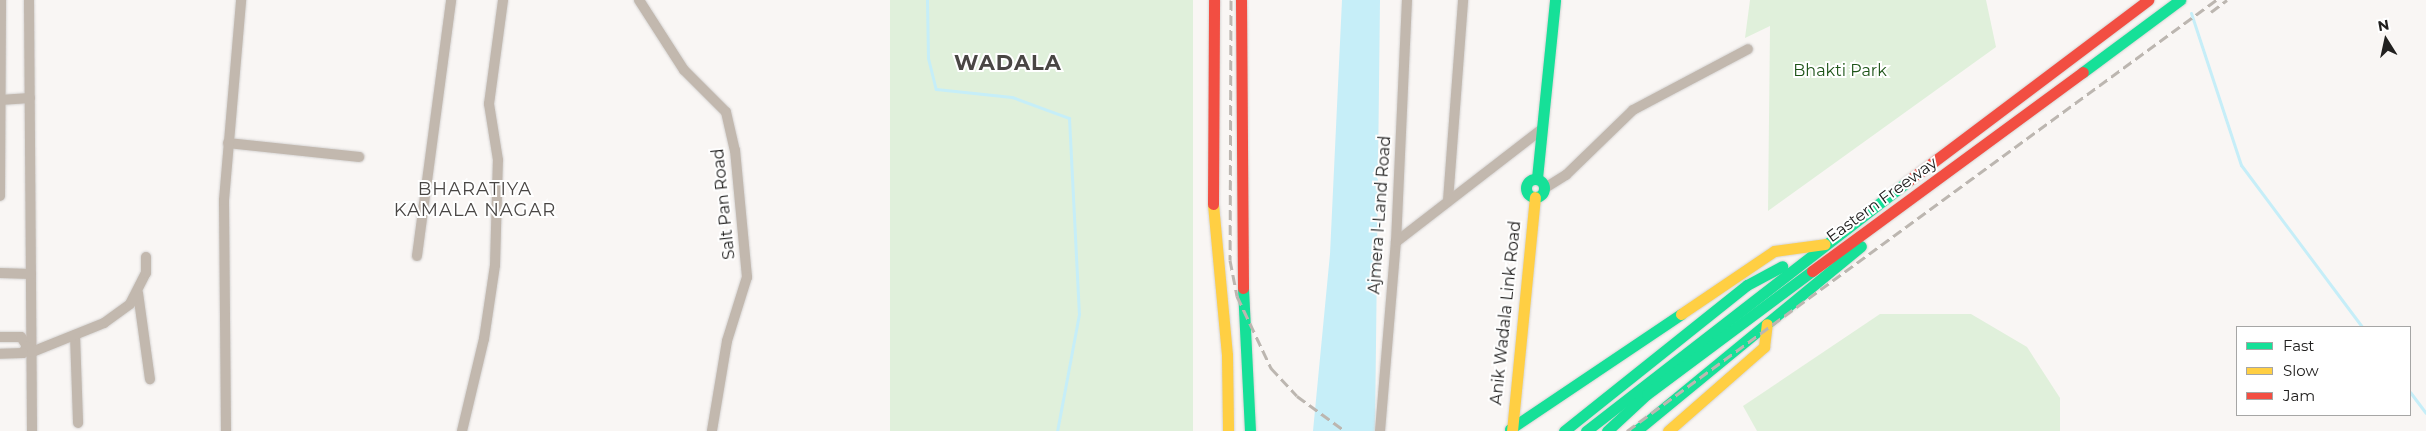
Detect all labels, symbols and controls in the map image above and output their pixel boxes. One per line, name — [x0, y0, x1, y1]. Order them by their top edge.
north arrow — [2361, 15, 2411, 65]
text: N — [2376, 15, 2391, 35]
district label: WADALA — [953, 50, 1063, 76]
park label: Bhakti Park — [1793, 61, 1887, 81]
street label: Ajmera l-Land Road — [1365, 135, 1395, 295]
street label: Salt Pan Road — [709, 147, 739, 261]
street label: Eastern Freeway — [1823, 153, 1941, 247]
district label: BHARATIYA KAMALA NAGAR — [392, 179, 558, 222]
street label: Anik Wadala Link Road — [1487, 220, 1525, 406]
legend — [2236, 326, 2411, 416]
text: Fast — [2283, 336, 2314, 355]
text: Slow — [2283, 361, 2319, 380]
text: Jam — [2283, 386, 2315, 405]

